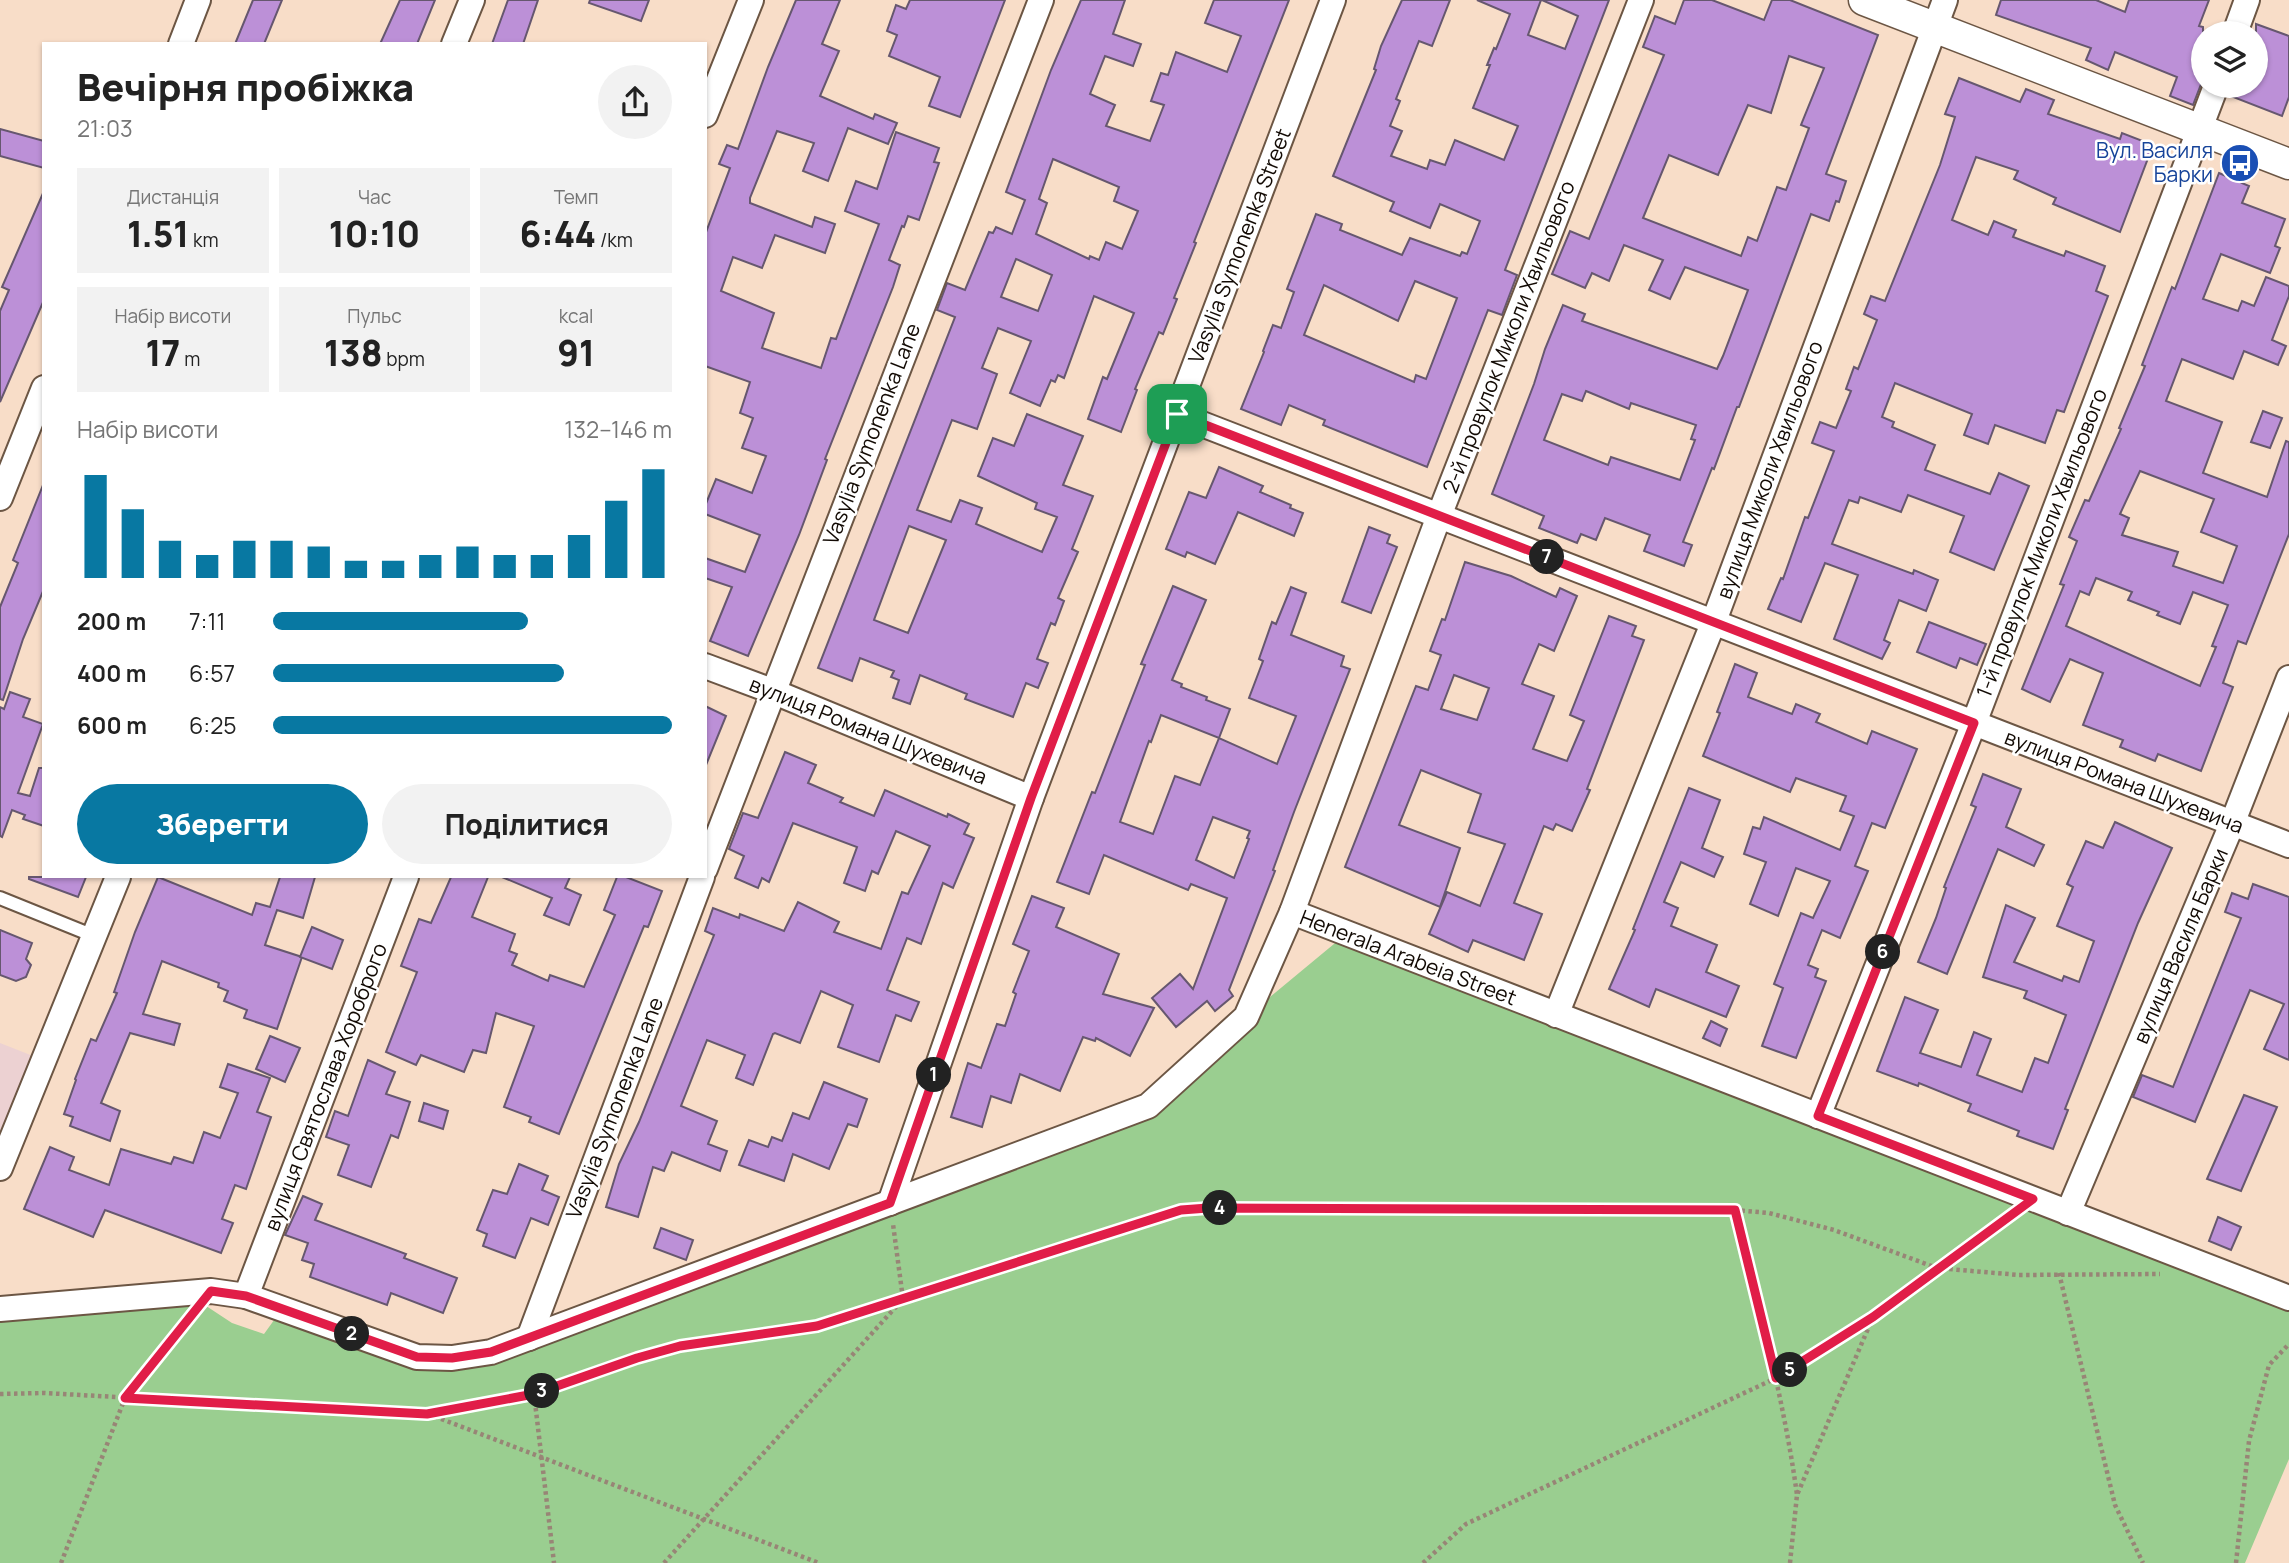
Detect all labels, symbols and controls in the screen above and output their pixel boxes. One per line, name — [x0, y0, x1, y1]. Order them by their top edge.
map controls — [2191, 21, 2268, 98]
button: layers — [2191, 21, 2268, 98]
text: Вечірня пробіжка — [77, 60, 414, 112]
button: share — [598, 65, 672, 139]
text: 21:03 — [77, 112, 133, 144]
street label: Vasylia Symonenka Street — [1181, 124, 1297, 367]
place label: Вул. Василя Барки — [2096, 136, 2213, 188]
bus stop icon: Вул. Василя Барки — [2219, 142, 2261, 184]
street label: 2-й провулок Миколи Хвильового — [1435, 176, 1581, 497]
text: Дистанція — [126, 184, 219, 210]
text: Час — [358, 184, 391, 210]
text: Темп — [554, 184, 599, 210]
text: 1.51 — [127, 210, 189, 258]
text: 10:10 — [329, 210, 420, 258]
text: 6:44 — [520, 210, 596, 258]
text: km — [189, 227, 219, 253]
text: /km — [596, 227, 633, 253]
text: Набір висоти — [114, 303, 231, 329]
text: Пульс — [347, 303, 402, 329]
text: kcal — [559, 303, 594, 329]
street label: Vasylia Symonenka Lane — [816, 319, 926, 548]
text: 17 — [145, 329, 180, 377]
text: 138 — [324, 329, 382, 377]
text: 91 — [557, 329, 595, 377]
street label: вулиця Миколи Хвильового — [1709, 337, 1829, 602]
text: m — [180, 346, 200, 372]
text: bpm — [382, 346, 425, 372]
pin — [1147, 384, 1207, 444]
street label: 1-й провулок Миколи Хвильового — [1969, 384, 2113, 701]
icon: arrive — [1158, 395, 1196, 433]
text: Набір висоти — [77, 413, 218, 445]
text: 132–146 m — [564, 413, 672, 445]
pin: 7 — [1530, 540, 1564, 574]
text: 7 — [1541, 543, 1552, 569]
text: 200 m — [77, 605, 146, 637]
text: 7:11 — [189, 605, 225, 637]
text: 400 m — [77, 657, 147, 689]
text: 6:57 — [189, 657, 235, 689]
street label: вулиця Романа Шухевича — [746, 670, 991, 791]
text: 600 m — [77, 709, 147, 741]
text: 6:25 — [189, 709, 237, 741]
street label: вулиця Романа Шухевича — [2001, 723, 2248, 840]
button: Зберегти — [77, 784, 368, 864]
button: Поділитися — [382, 784, 672, 864]
street label: вулиця Василя Барки — [2126, 844, 2234, 1048]
street label: Henerala Arabeia Street — [1296, 903, 1521, 1011]
pin: 6 — [1866, 934, 1900, 970]
text: 6 — [1877, 938, 1888, 964]
street label: вулиця Святослава Хороброго — [257, 939, 393, 1235]
street label: Vasylia Symonenka Lane — [559, 993, 669, 1222]
pin: 1 — [916, 1058, 951, 1092]
text: 1 — [929, 1061, 938, 1087]
pin: 4 — [1202, 1190, 1238, 1226]
text: 4 — [1214, 1194, 1225, 1220]
pin: 2 — [334, 1316, 370, 1352]
text: 2 — [346, 1320, 357, 1346]
pin: 5 — [1772, 1352, 1808, 1388]
text: 5 — [1784, 1356, 1795, 1382]
pin: 3 — [524, 1374, 560, 1408]
text: 3 — [536, 1377, 547, 1403]

